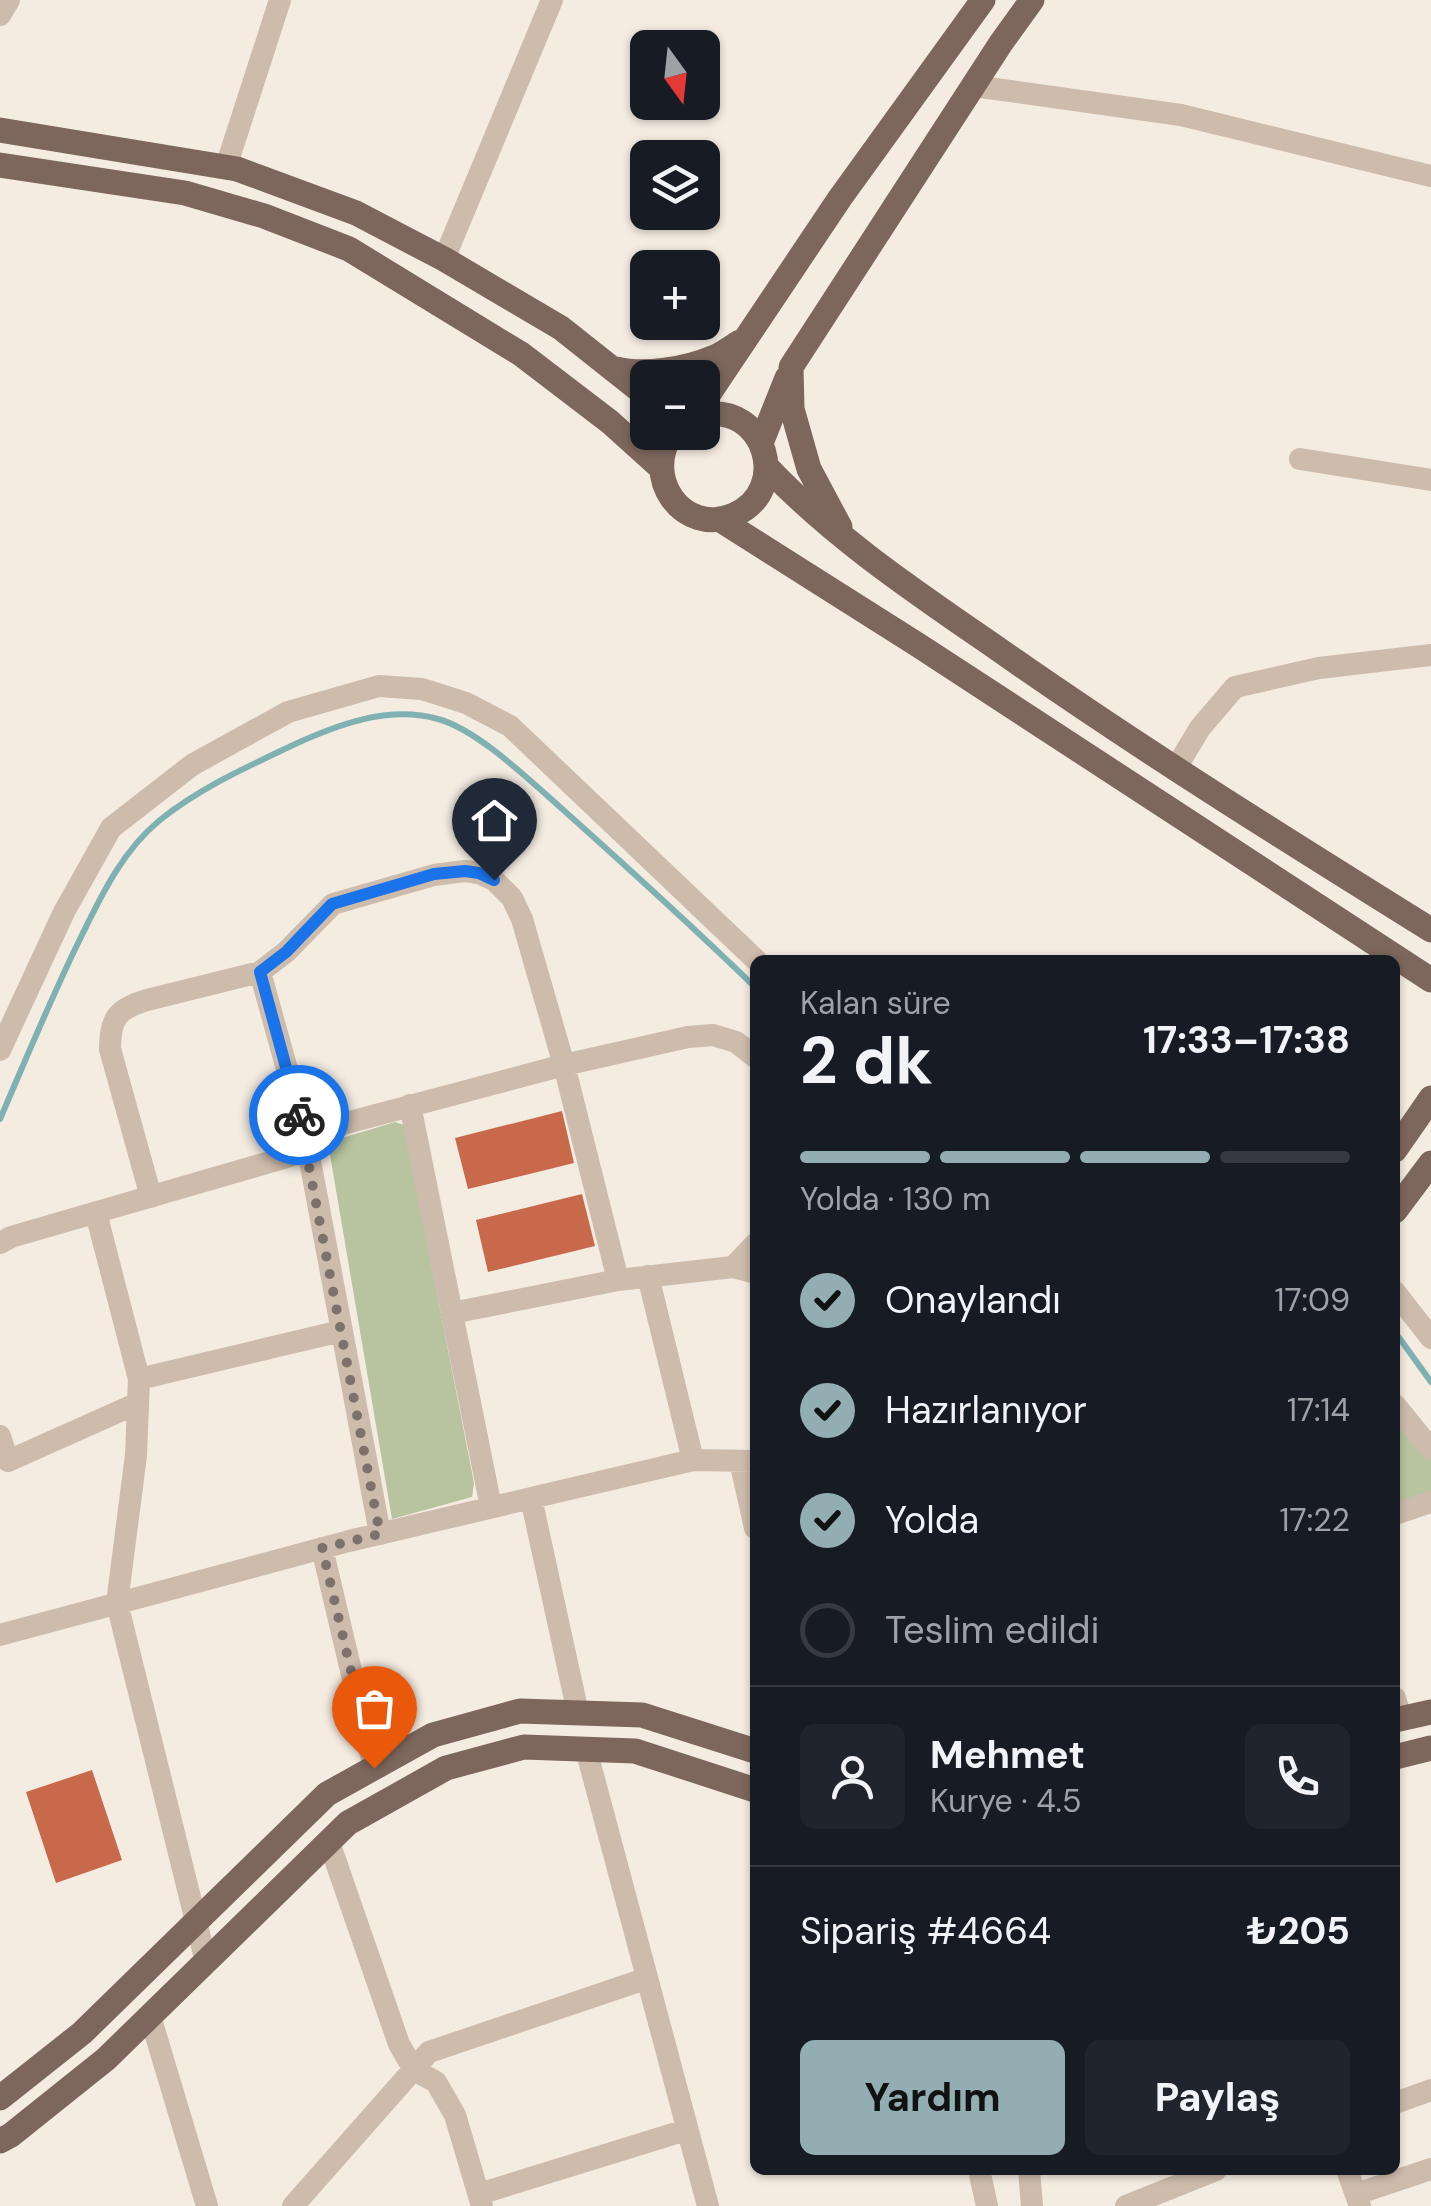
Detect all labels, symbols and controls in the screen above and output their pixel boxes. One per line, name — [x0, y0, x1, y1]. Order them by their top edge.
north arrow — [630, 30, 720, 120]
map controls — [630, 30, 720, 450]
button: layers — [630, 140, 720, 230]
button: + — [630, 250, 720, 340]
button: − — [630, 360, 720, 450]
pin — [452, 778, 537, 881]
icon: home — [467, 793, 522, 848]
text: Kalan süre — [800, 982, 951, 1024]
text: 17:33–17:38 — [1143, 1015, 1350, 1065]
text: 2 dk — [800, 1019, 933, 1103]
courier — [249, 1065, 349, 1165]
icon: bike — [272, 1088, 327, 1143]
text: Yolda · 130 m — [800, 1178, 991, 1220]
icon: check — [800, 1273, 855, 1328]
text: Onaylandı — [885, 1275, 1061, 1325]
text: 17:09 — [1274, 1279, 1350, 1321]
icon: check — [800, 1383, 855, 1438]
text: Hazırlanıyor — [885, 1385, 1087, 1435]
text: 17:14 — [1287, 1389, 1350, 1431]
icon: check — [800, 1493, 855, 1548]
text: Yolda — [885, 1495, 979, 1545]
text: 17:22 — [1280, 1499, 1350, 1541]
text: Teslim edildi — [885, 1605, 1099, 1655]
pin — [332, 1666, 417, 1769]
icon: bag — [347, 1681, 402, 1736]
button: person — [800, 1724, 905, 1829]
button: phone — [1245, 1724, 1350, 1829]
text: Mehmet — [930, 1730, 1085, 1780]
text: Kurye · 4.5 — [930, 1780, 1081, 1822]
text: Sipariş #4664 — [800, 1906, 1051, 1956]
text: ₺205 — [1246, 1906, 1350, 1956]
button: Yardım — [800, 2040, 1065, 2155]
button: Paylaş — [1085, 2040, 1350, 2155]

